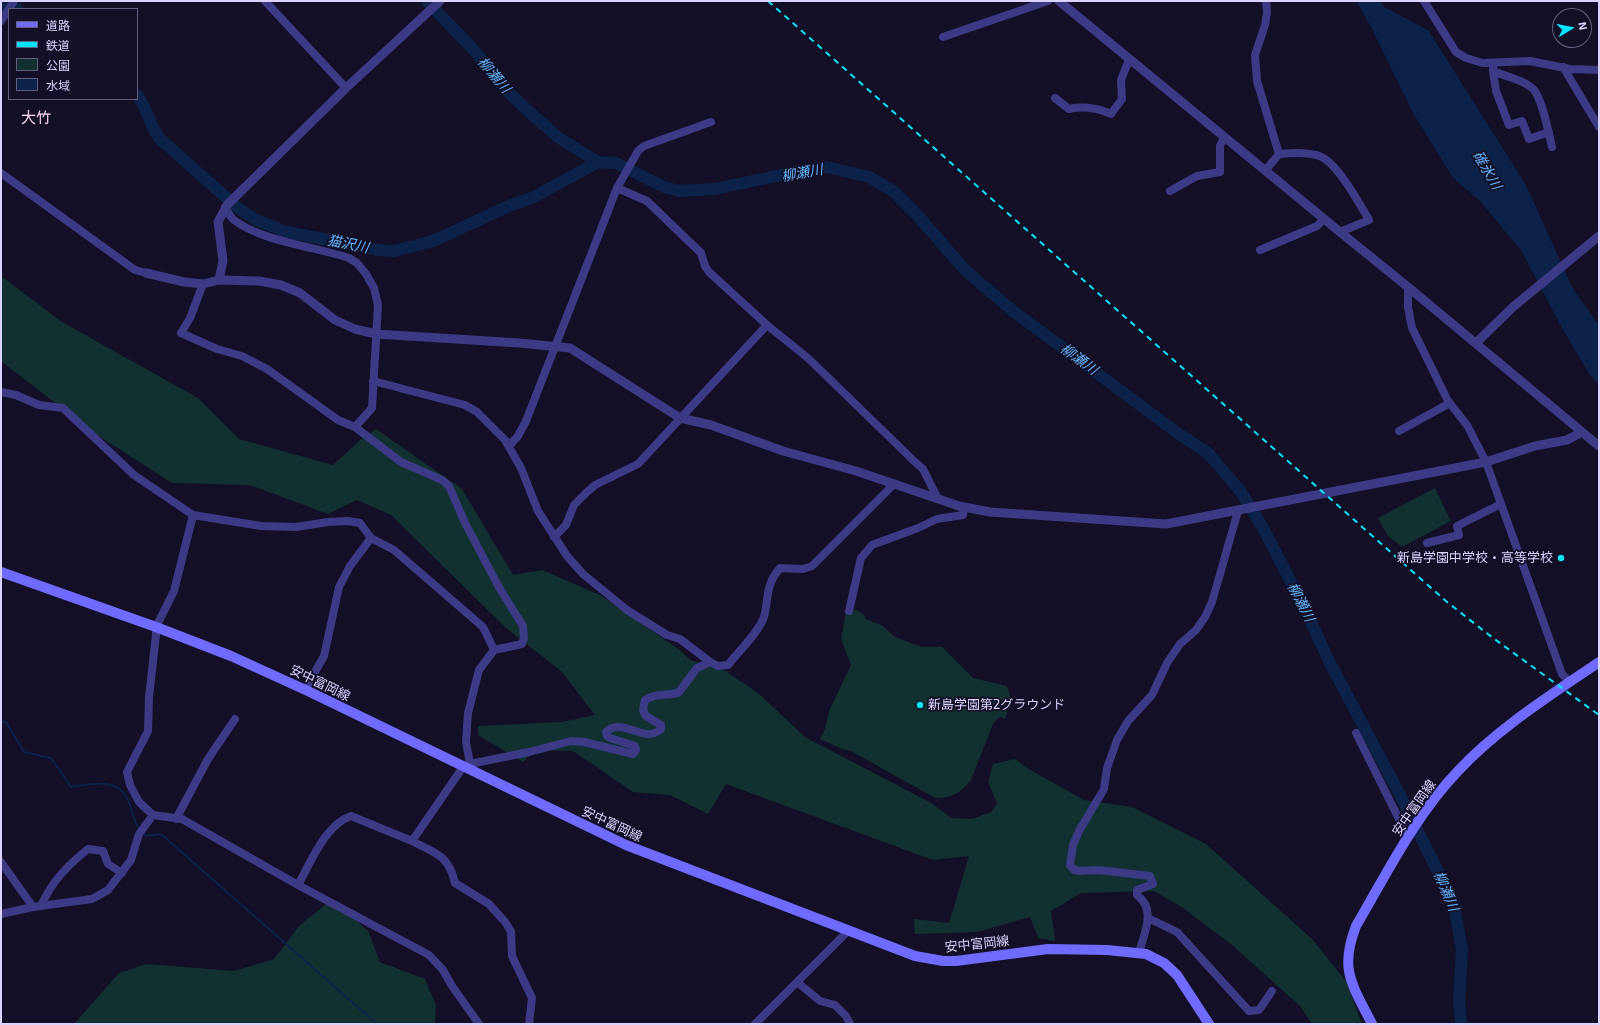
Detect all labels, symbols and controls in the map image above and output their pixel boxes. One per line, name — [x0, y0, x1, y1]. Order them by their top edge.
legend — [8, 8, 138, 100]
north arrow — [1552, 8, 1592, 48]
text: 道路 — [46, 18, 70, 32]
text: N — [1576, 21, 1590, 31]
text: 鉄道 — [46, 38, 70, 52]
water label: 柳瀬川 — [474, 54, 514, 96]
text: 公園 — [46, 58, 70, 72]
text: 水域 — [46, 78, 70, 92]
district label: 大竹 — [21, 109, 51, 127]
water label: 碓氷川 — [1469, 148, 1505, 192]
water label: 柳瀬川 — [780, 161, 824, 185]
water label: 猫沢川 — [326, 232, 370, 256]
water label: 柳瀬川 — [1057, 340, 1101, 378]
place label: 新島学園中学校・高等学校 — [1397, 550, 1553, 566]
marker: 新島学園中学校・高等学校 — [1556, 553, 1566, 563]
water label: 柳瀬川 — [1284, 579, 1318, 625]
street label: 安中富岡線 — [287, 662, 353, 704]
place label: 新島学園第2グラウンド — [928, 697, 1065, 713]
marker: 新島学園第2グラウンド — [915, 700, 925, 710]
street label: 安中富岡線 — [1389, 777, 1439, 839]
street label: 安中富岡線 — [579, 803, 645, 845]
water label: 柳瀬川 — [1430, 868, 1462, 914]
street label: 安中富岡線 — [944, 933, 1010, 955]

